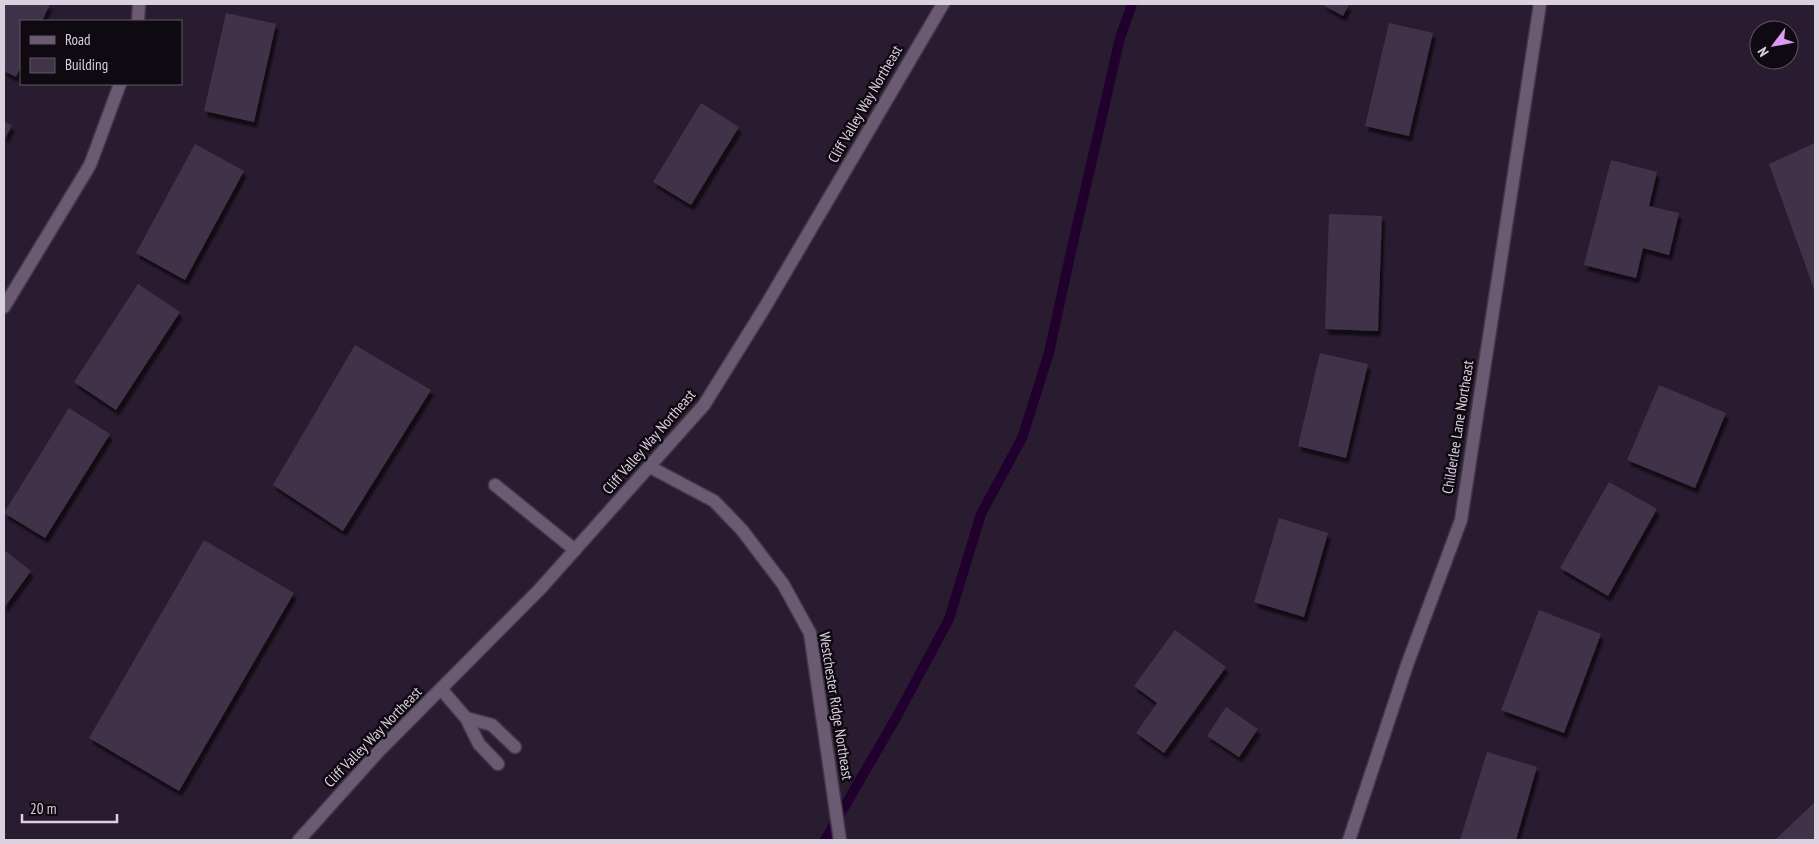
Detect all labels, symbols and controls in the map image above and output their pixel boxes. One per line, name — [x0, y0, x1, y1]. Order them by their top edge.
legend — [20, 20, 182, 85]
north arrow — [1749, 20, 1799, 70]
text: Road — [65, 30, 91, 49]
street label: Cliff Valley Way Northeast — [823, 42, 906, 166]
text: N — [1753, 44, 1773, 60]
text: Building — [65, 55, 108, 74]
street label: Childerlee Lane Northeast — [1438, 359, 1477, 495]
street label: Cliff Valley Way Northeast — [598, 385, 699, 498]
street label: Westchester Ridge Northeast — [815, 631, 858, 781]
street label: Cliff Valley Way Northeast — [320, 682, 426, 791]
scale bar — [22, 792, 118, 824]
text: 20 m — [30, 799, 56, 818]

